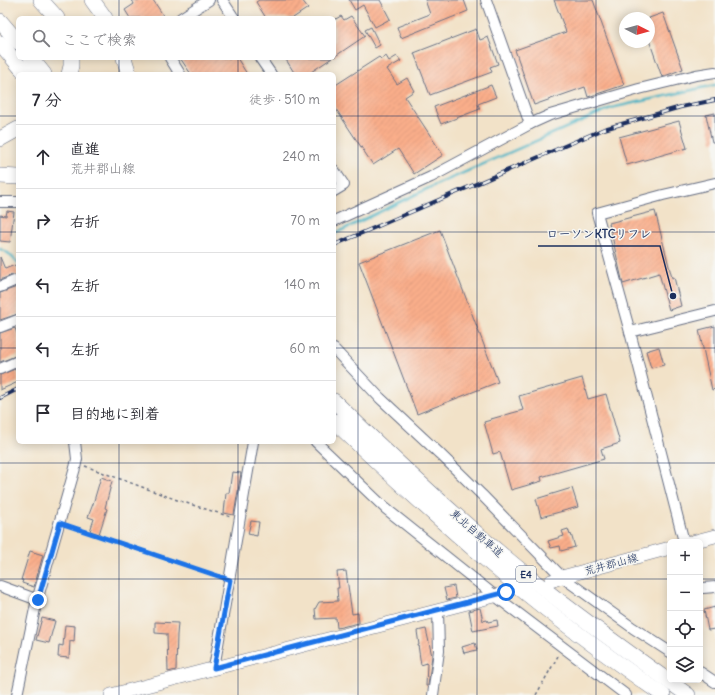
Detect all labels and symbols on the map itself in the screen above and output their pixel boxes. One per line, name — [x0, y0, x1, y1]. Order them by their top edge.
north arrow — [619, 12, 655, 48]
callout: ローソンKTCリフレ — [538, 222, 660, 246]
text: ローソンKTCリフレ — [546, 226, 652, 241]
street label: 東北自動車道 — [448, 506, 506, 560]
street label: 荒井郡山線 — [583, 550, 639, 578]
road number: E4 — [516, 566, 536, 582]
route start — [497, 583, 515, 601]
route end — [29, 591, 47, 609]

